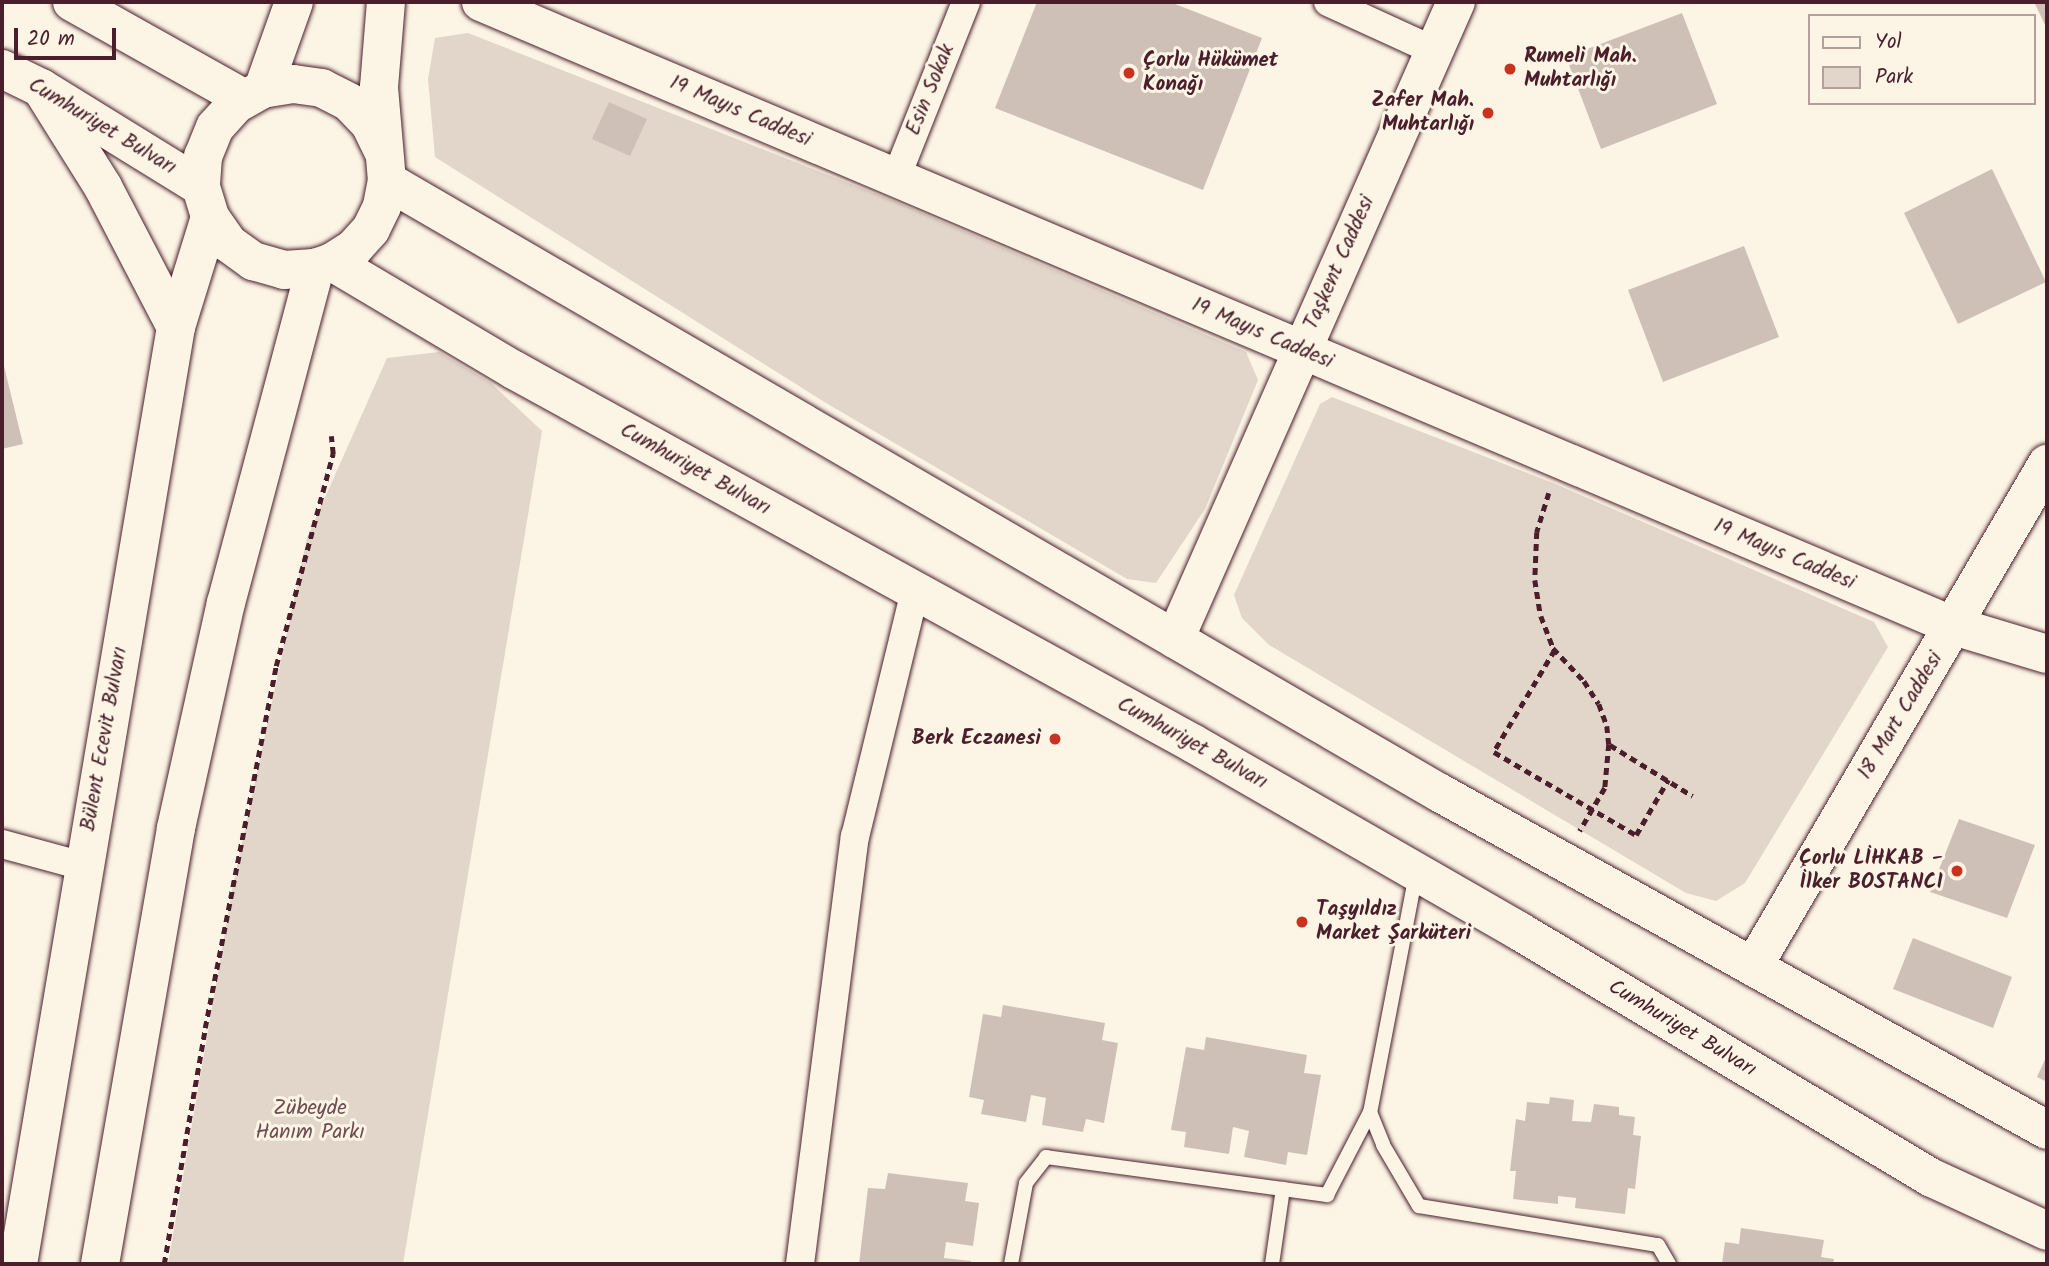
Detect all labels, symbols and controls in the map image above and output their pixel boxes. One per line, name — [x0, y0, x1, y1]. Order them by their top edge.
scale bar — [18, 14, 119, 58]
legend — [1808, 14, 2035, 105]
text: 20 m — [27, 23, 75, 56]
text: Yol — [1875, 26, 1902, 59]
street label: Esin Sokak — [901, 41, 961, 139]
place label: Rumeli Mah. Muhtarlığı — [1524, 44, 1637, 94]
place label: Çorlu Hükümet Konağı — [1143, 48, 1278, 98]
marker: Rumeli Mah. Muhtarlığı — [1502, 61, 1518, 77]
text: Park — [1875, 61, 1913, 94]
marker: Çorlu Hükümet Konağı — [1121, 65, 1137, 81]
street label: 19 Mayıs Caddesi — [666, 71, 814, 153]
street label: Cumhuriyet Bulvarı — [23, 73, 181, 181]
place label: Zafer Mah. Muhtarlığı — [1371, 88, 1474, 138]
marker: Zafer Mah. Muhtarlığı — [1480, 105, 1496, 121]
street label: Taşkent Caddesi — [1299, 192, 1381, 334]
street label: 19 Mayıs Caddesi — [1188, 293, 1336, 375]
street label: Cumhuriyet Bulvarı — [615, 418, 775, 522]
street label: 19 Mayıs Caddesi — [1710, 514, 1858, 596]
street label: Bülent Ecevit Bulvarı — [76, 645, 134, 833]
street label: 18 Mart Caddesi — [1853, 648, 1949, 784]
street label: Cumhuriyet Bulvarı — [1112, 692, 1272, 796]
place label: Berk Eczanesi — [912, 726, 1041, 752]
marker: Berk Eczanesi — [1047, 731, 1063, 747]
place label: Çorlu LİHKAB - İlker BOSTANCI — [1799, 846, 1943, 896]
marker: Çorlu LİHKAB - İlker BOSTANCI — [1949, 863, 1965, 879]
place label: Taşyıldız Market Şarküteri — [1316, 897, 1471, 947]
marker: Taşyıldız Market Şarküteri — [1294, 914, 1310, 930]
street label: Cumhuriyet Bulvarı — [1603, 975, 1761, 1083]
park label: Zübeyde Hanım Parkı — [255, 1096, 365, 1146]

